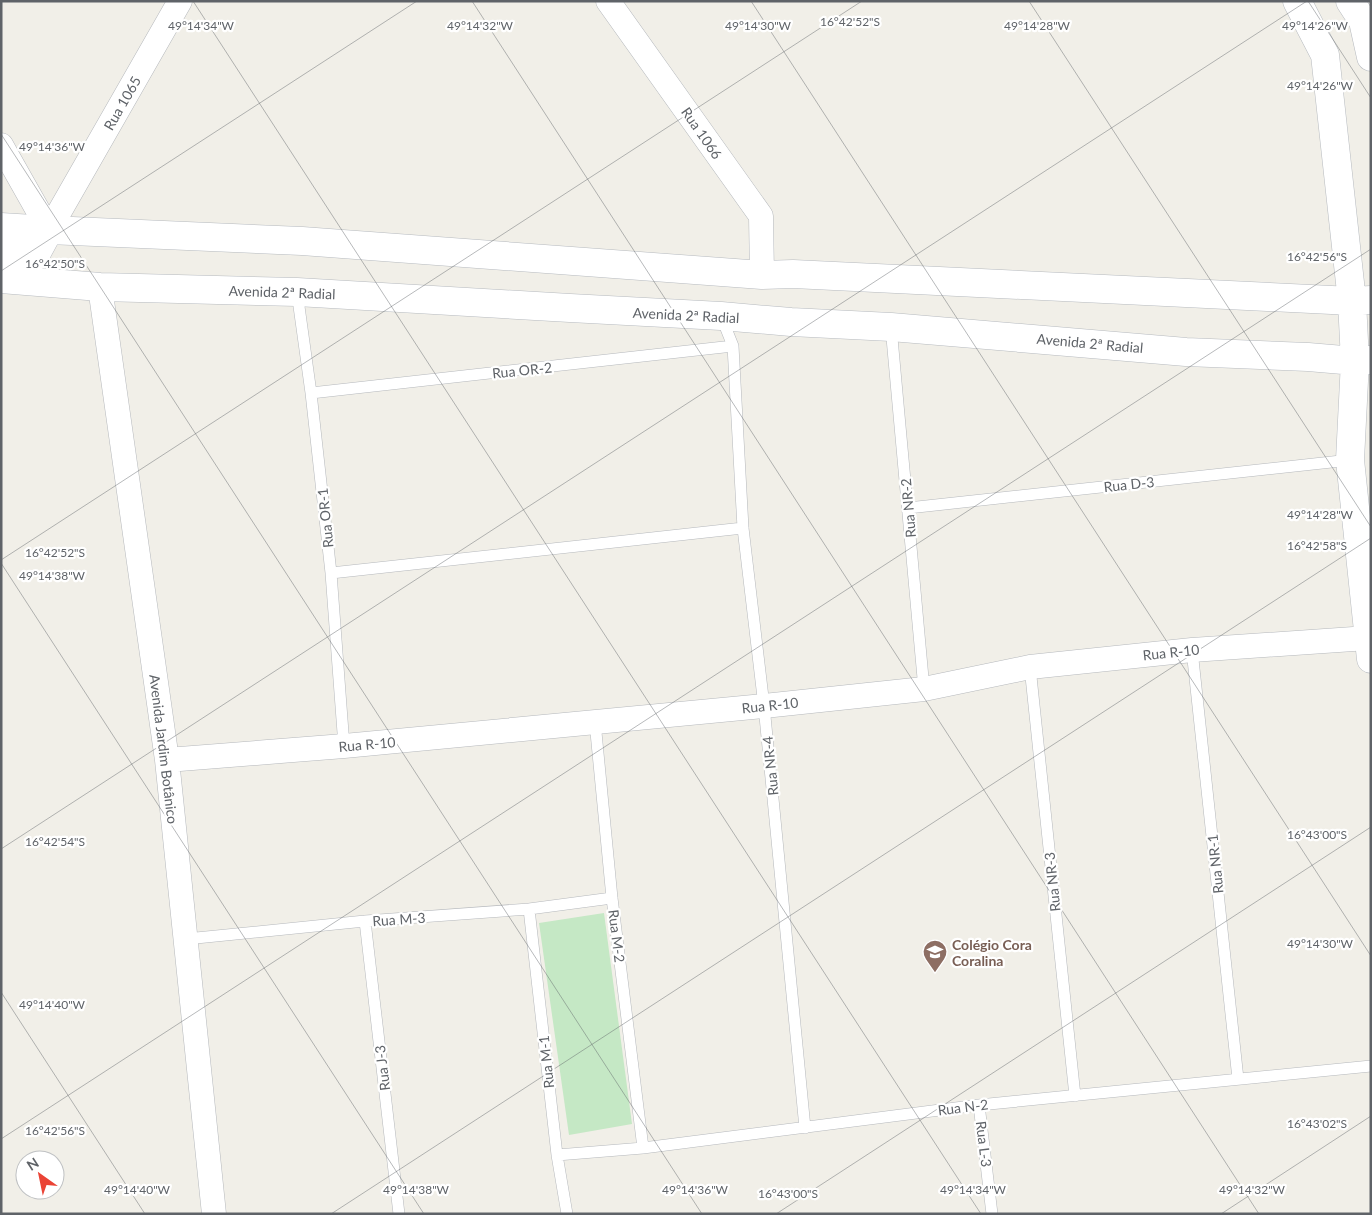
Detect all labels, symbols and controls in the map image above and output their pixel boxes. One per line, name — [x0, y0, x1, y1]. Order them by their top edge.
text: 16°42'52"S — [820, 14, 880, 29]
text: 49°14'34"W — [168, 18, 235, 33]
text: 49°14'32"W — [447, 18, 514, 33]
text: 49°14'30"W — [725, 18, 792, 33]
text: 49°14'28"W — [1004, 18, 1071, 33]
text: 49°14'26"W — [1282, 18, 1349, 33]
street label: Rua 1065 — [100, 73, 144, 133]
text: 49°14'26"W — [1287, 78, 1354, 93]
street label: Rua 1066 — [678, 104, 726, 162]
text: 49°14'36"W — [19, 139, 86, 154]
text: 16°42'56"S — [1287, 249, 1347, 264]
text: 16°42'50"S — [25, 256, 85, 271]
street label: Avenida 2ª Radial — [228, 282, 336, 302]
street label: Avenida 2ª Radial — [632, 304, 740, 326]
street label: Avenida 2ª Radial — [1036, 330, 1144, 356]
street label: Rua OR-2 — [491, 358, 553, 382]
street label: Rua D-3 — [1103, 473, 1155, 495]
street label: Rua NR-2 — [897, 478, 919, 538]
street label: Rua OR-1 — [313, 487, 337, 549]
text: 49°14'28"W — [1287, 507, 1354, 522]
text: 16°42'58"S — [1287, 538, 1347, 553]
text: 16°42'52"S — [25, 545, 85, 560]
text: 49°14'38"W — [19, 568, 86, 583]
street label: Rua R-10 — [1142, 641, 1200, 663]
street label: Avenida Jardim Botânico — [146, 673, 182, 825]
street label: Rua R-10 — [741, 694, 799, 716]
street label: Rua R-10 — [338, 733, 396, 755]
street label: Rua NR-4 — [758, 735, 782, 797]
text: 16°43'00"S — [1287, 827, 1347, 842]
street label: Rua NR-1 — [1203, 833, 1227, 895]
text: 16°42'54"S — [25, 834, 85, 849]
street label: Rua NR-3 — [1040, 851, 1064, 913]
street label: Rua M-3 — [372, 909, 426, 929]
street label: Rua M-2 — [605, 909, 629, 963]
place label: Colégio Cora Coralina — [952, 936, 1032, 969]
text: 49°14'30"W — [1287, 936, 1354, 951]
school or university icon: Colégio Cora Coralina — [922, 939, 948, 973]
text: 49°14'40"W — [19, 997, 86, 1012]
street label: Rua M-1 — [535, 1035, 557, 1089]
street label: Rua J-3 — [371, 1044, 393, 1092]
street label: Rua N-2 — [937, 1095, 989, 1119]
text: 16°43'02"S — [1287, 1116, 1347, 1131]
street label: Rua L-3 — [973, 1120, 995, 1168]
text: 16°42'56"S — [25, 1123, 85, 1138]
north arrow — [15, 1150, 65, 1200]
text: N — [23, 1154, 42, 1174]
text: 49°14'40"W — [104, 1182, 171, 1197]
text: 49°14'38"W — [383, 1182, 450, 1197]
text: 49°14'36"W — [662, 1182, 729, 1197]
text: 49°14'34"W — [940, 1182, 1007, 1197]
text: 49°14'32"W — [1219, 1182, 1286, 1197]
text: 16°43'00"S — [758, 1186, 818, 1201]

